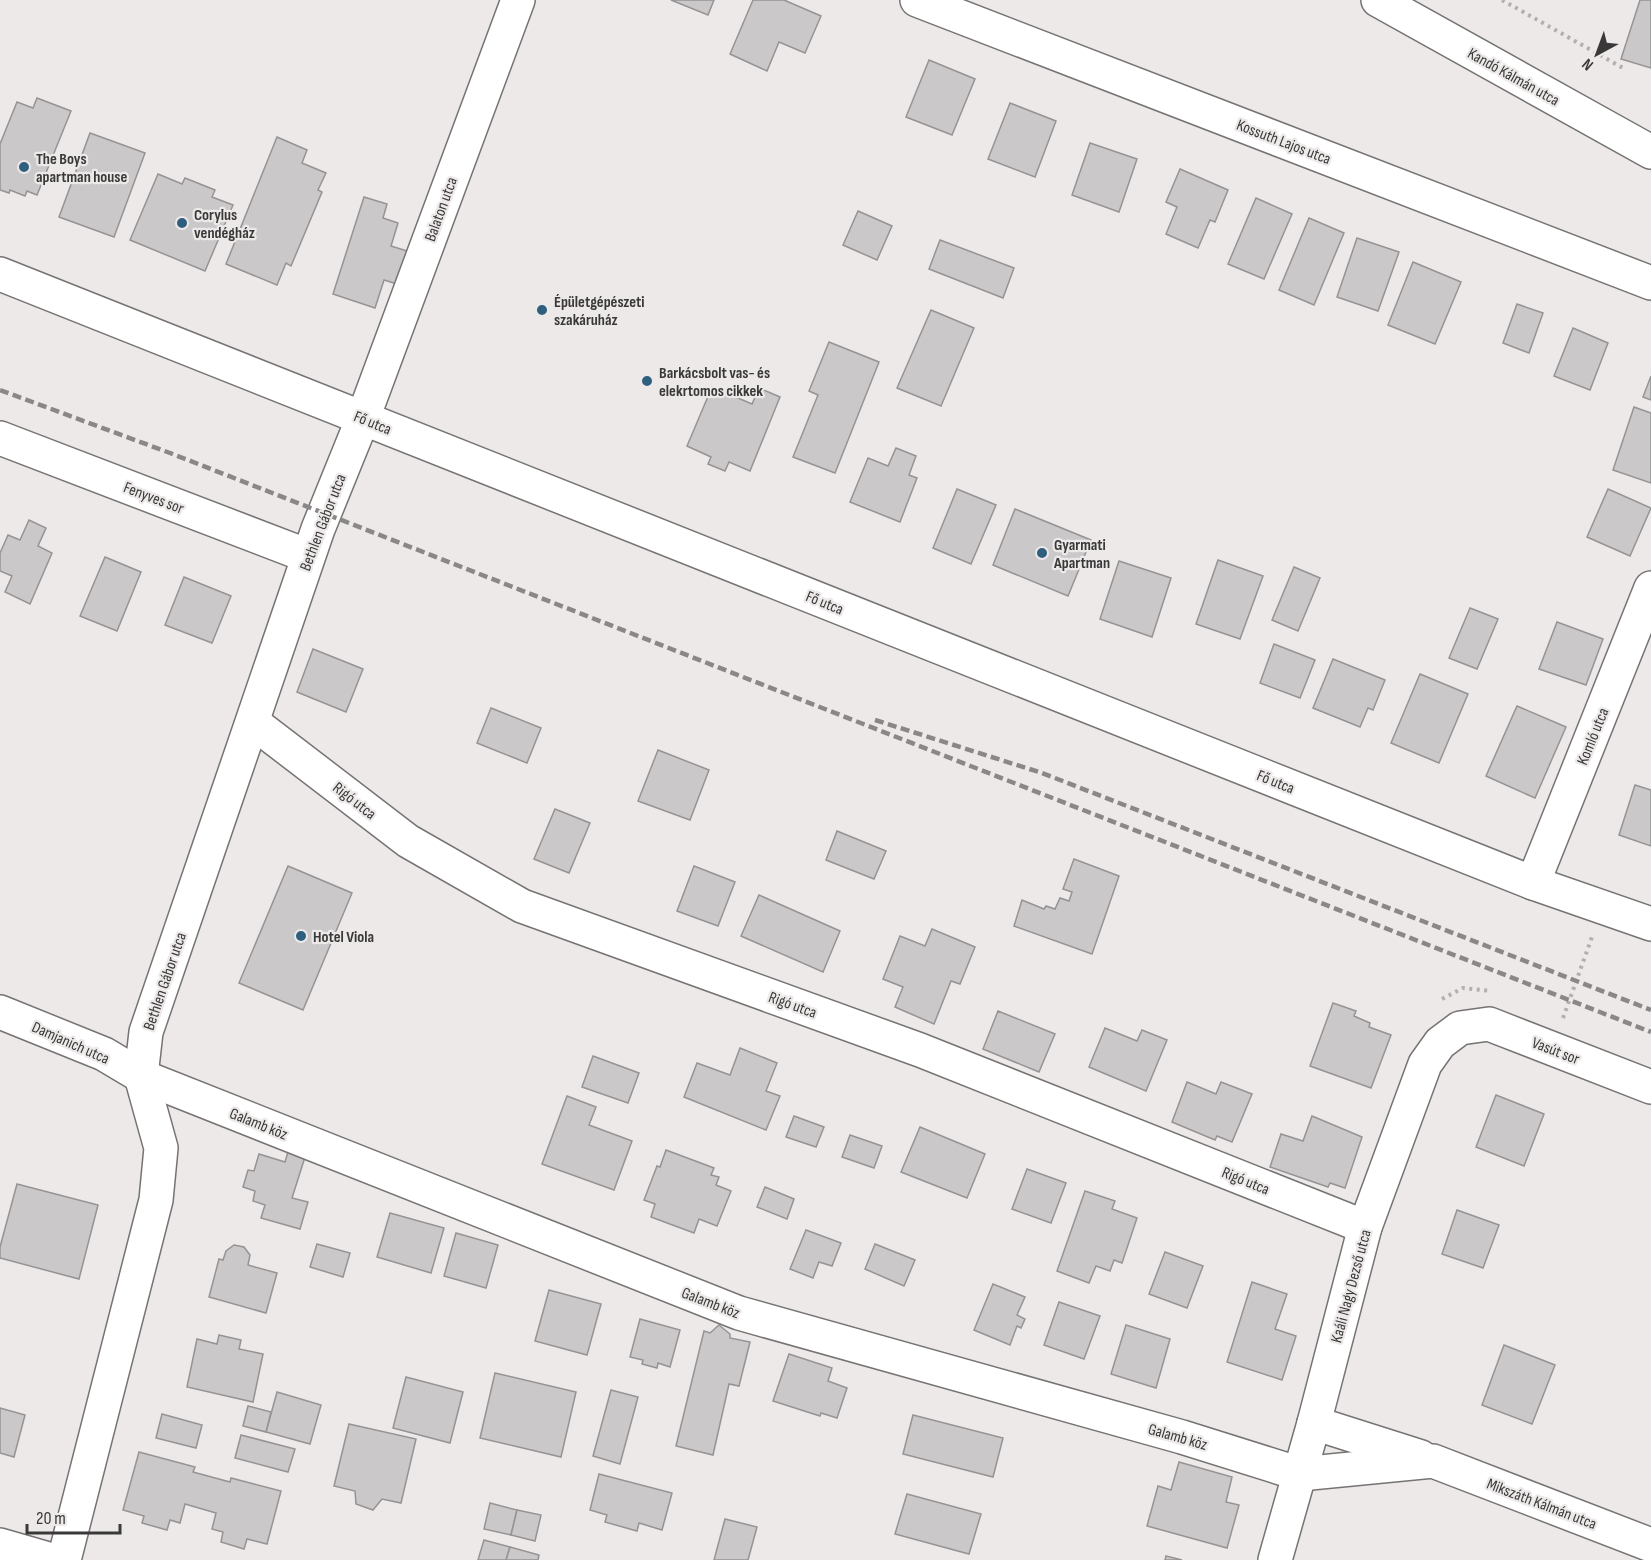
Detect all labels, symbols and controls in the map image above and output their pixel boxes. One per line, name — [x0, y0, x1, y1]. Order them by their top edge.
north arrow — [1567, 24, 1627, 84]
street label: Kandó Kálmán utca — [1464, 44, 1562, 110]
text: N — [1579, 54, 1598, 74]
street label: Kossuth Lajos utca — [1234, 116, 1333, 169]
place label: The Boys apartman house — [36, 150, 127, 187]
marker: The Boys apartman house — [17, 160, 31, 174]
street label: Balaton utca — [421, 175, 462, 244]
place label: Corylus vendégház — [194, 206, 255, 243]
marker: Corylus vendégház — [175, 216, 189, 230]
place label: Épületgépészeti szakáruház — [554, 293, 645, 330]
marker: Épületgépészeti szakáruház — [535, 303, 549, 317]
place label: Barkácsbolt vas- és elekrtomos cikkek — [659, 364, 770, 401]
marker: Barkácsbolt vas- és elekrtomos cikkek — [640, 374, 654, 388]
street label: Fő utca — [351, 407, 394, 439]
street label: Bethlen Gábor utca — [296, 471, 351, 574]
street label: Fenyves sor — [121, 478, 187, 519]
place label: Gyarmati Apartman — [1053, 536, 1110, 573]
marker: Gyarmati Apartman — [1035, 546, 1049, 560]
street label: Fő utca — [803, 587, 846, 619]
street label: Komló utca — [1573, 705, 1613, 768]
street label: Fő utca — [1254, 766, 1297, 798]
street label: Rigó utca — [329, 778, 379, 824]
place label: Hotel Viola — [313, 928, 374, 947]
marker: Hotel Viola — [294, 929, 308, 943]
street label: Bethlen Gábor utca — [140, 930, 191, 1033]
street label: Rigó utca — [766, 988, 819, 1023]
street label: Damjanich utca — [29, 1018, 112, 1069]
street label: Vasút sor — [1529, 1034, 1582, 1069]
street label: Galamb köz — [227, 1104, 290, 1145]
street label: Rigó utca — [1219, 1163, 1272, 1200]
street label: Kaáli Nagy Dezső utca — [1327, 1228, 1376, 1345]
street label: Galamb köz — [679, 1284, 742, 1323]
street label: Galamb köz — [1146, 1420, 1210, 1455]
street label: Mikszáth Kálmán utca — [1484, 1475, 1599, 1534]
scale bar — [27, 1497, 120, 1535]
text: 20 m — [36, 1508, 66, 1529]

